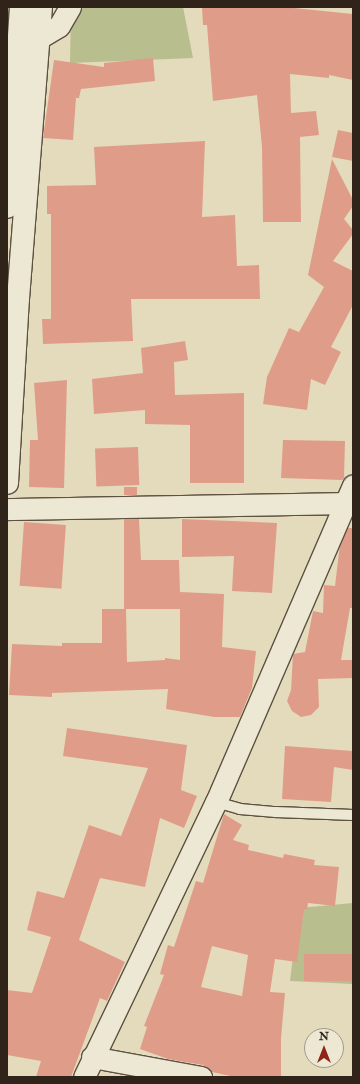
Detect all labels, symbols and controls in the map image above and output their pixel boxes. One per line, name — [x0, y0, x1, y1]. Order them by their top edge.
north arrow — [304, 1028, 344, 1068]
text: N — [319, 1030, 329, 1043]

